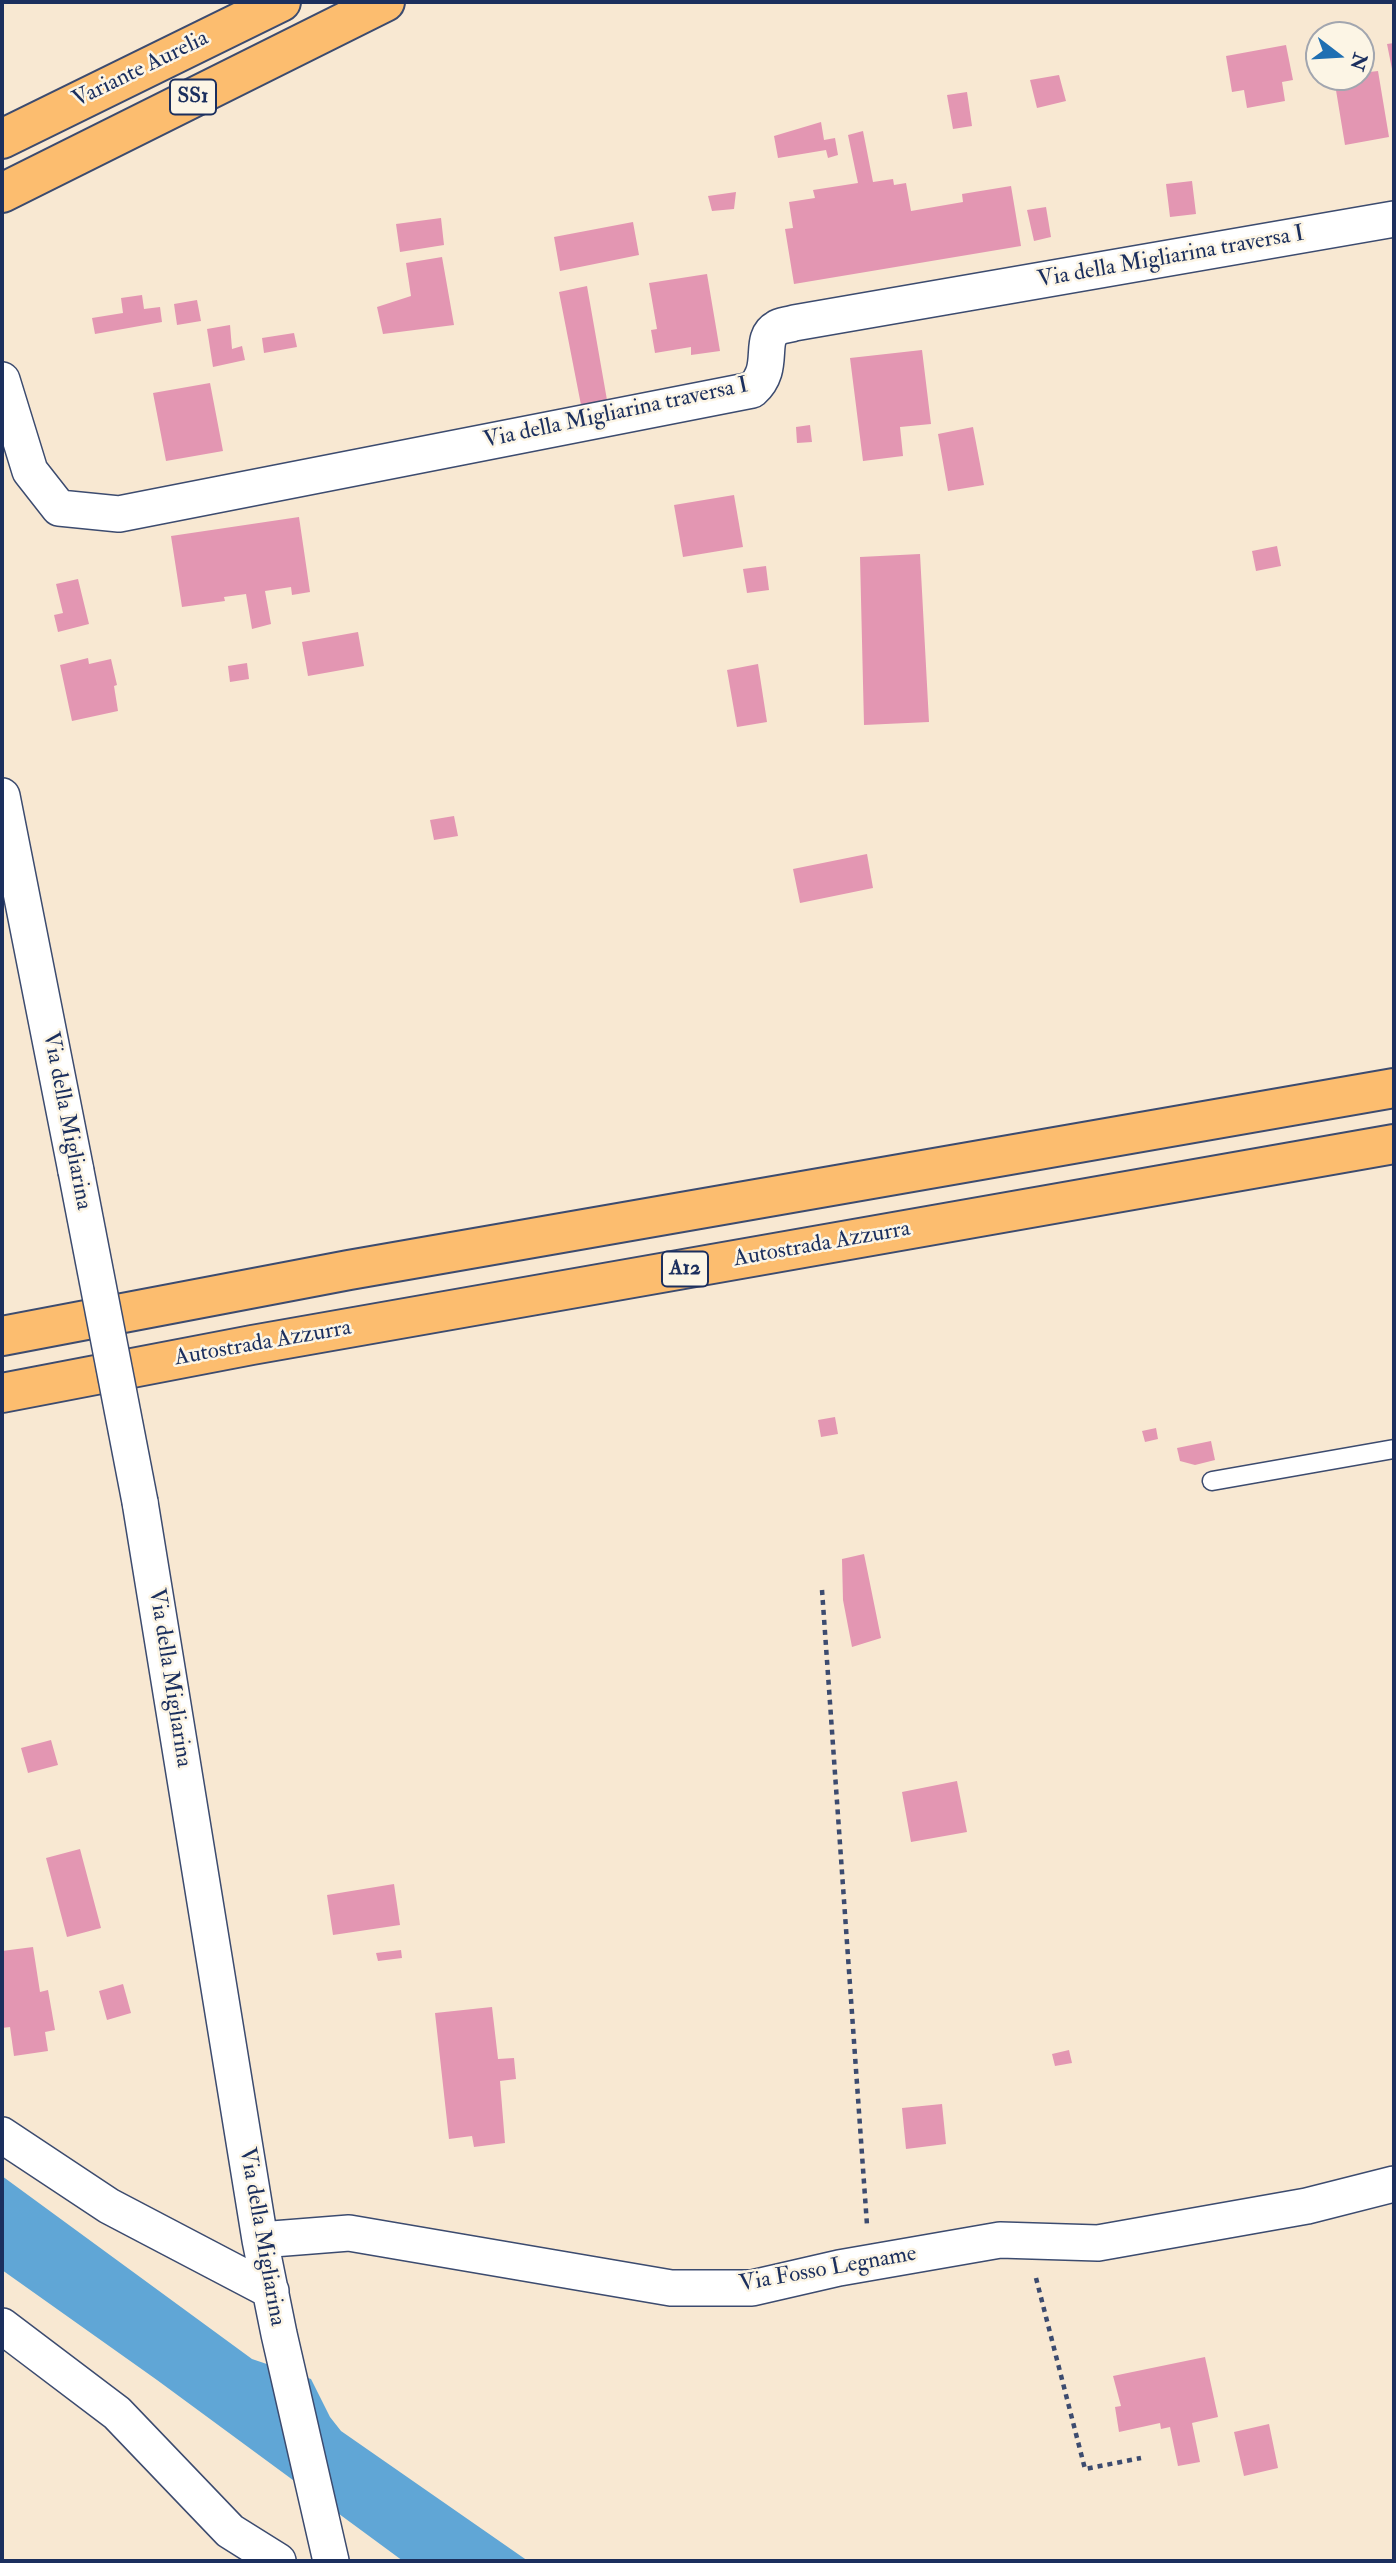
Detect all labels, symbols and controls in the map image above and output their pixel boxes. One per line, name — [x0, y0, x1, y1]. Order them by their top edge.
north arrow — [1305, 21, 1375, 91]
street label: Variante Aurelia — [69, 25, 213, 115]
text: N — [1344, 50, 1372, 73]
road number: SS1 — [170, 80, 216, 114]
street label: Via della Migliarina traversa I — [1036, 221, 1306, 295]
street label: Via della Migliarina traversa I — [481, 372, 751, 456]
street label: Via della Migliarina — [35, 1030, 97, 1212]
street label: Autostrada Azzurra — [731, 1216, 913, 1274]
road number: A12 — [662, 1252, 708, 1286]
street label: Autostrada Azzurra — [172, 1315, 354, 1373]
street label: Via della Migliarina — [141, 1587, 197, 1769]
street label: Via della Migliarina — [232, 2146, 290, 2328]
street label: Via Fosso Legname — [737, 2241, 919, 2299]

